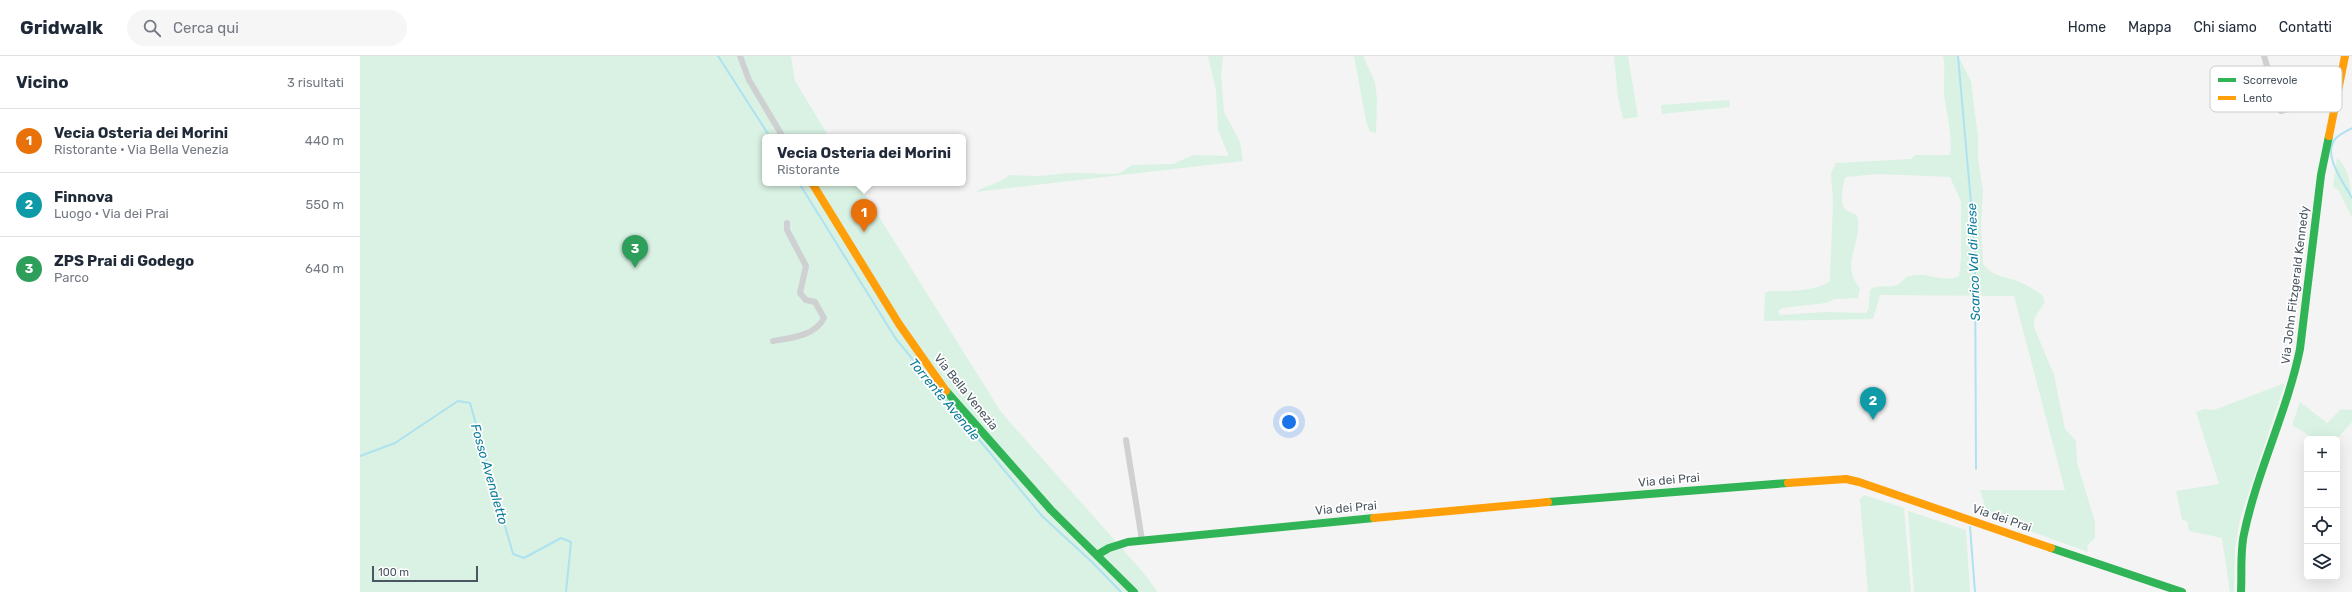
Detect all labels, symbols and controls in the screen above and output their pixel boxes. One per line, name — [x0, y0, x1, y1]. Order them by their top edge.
search box — [127, 10, 407, 46]
text: Gridwalk — [20, 16, 103, 39]
icon: search — [141, 17, 163, 39]
text: Cerca qui — [173, 19, 239, 37]
text: Home — [2068, 19, 2106, 36]
text: Mappa — [2128, 19, 2171, 36]
text: Chi siamo — [2193, 19, 2257, 36]
text: Contatti — [2279, 19, 2332, 36]
legend — [2210, 66, 2342, 112]
text: Vicino — [16, 72, 69, 92]
text: Scorrevole — [2243, 74, 2297, 87]
text: 3 risultati — [287, 75, 344, 90]
text: Lento — [2243, 92, 2272, 105]
text: Vecia Osteria dei Morini — [54, 124, 228, 142]
text: 1 — [26, 133, 32, 148]
text: 440 m — [305, 133, 344, 148]
popup — [762, 134, 966, 186]
text: Ristorante · Via Bella Venezia — [54, 142, 229, 157]
text: Vecia Osteria dei Morini — [777, 144, 951, 162]
text: Ristorante — [777, 162, 840, 177]
text: Finnova — [54, 188, 113, 206]
text: 2 — [25, 197, 33, 212]
text: 550 m — [306, 197, 344, 212]
pin: 1 — [851, 199, 877, 232]
water label: Scarico Val di Riese — [1964, 203, 1983, 321]
street label: Via John Fitzgerald Kennedy — [2278, 205, 2312, 365]
text: Luogo · Via dei Prai — [54, 206, 169, 221]
pin: 3 — [622, 235, 648, 268]
text: ZPS Prai di Godego — [54, 252, 194, 270]
text: 3 — [25, 261, 33, 276]
text: 640 m — [305, 261, 344, 276]
text: Parco — [54, 270, 89, 285]
street label: Via Bella Venezia — [931, 351, 1001, 433]
water label: Torrente Avenale — [906, 355, 983, 443]
pin: 2 — [1860, 387, 1886, 420]
your location — [1279, 412, 1299, 432]
water label: Fosso Avenaletto — [468, 422, 511, 526]
map controls — [2304, 436, 2340, 580]
button: + — [2304, 436, 2340, 472]
street label: Via dei Prai — [1638, 470, 1700, 490]
button: − — [2304, 472, 2340, 508]
street label: Via dei Prai — [1315, 498, 1377, 518]
street label: Via dei Prai — [1971, 501, 2034, 535]
button: locate — [2304, 508, 2340, 544]
button: layers — [2304, 544, 2340, 580]
scale bar — [372, 564, 478, 583]
text: 100 m — [378, 566, 409, 579]

